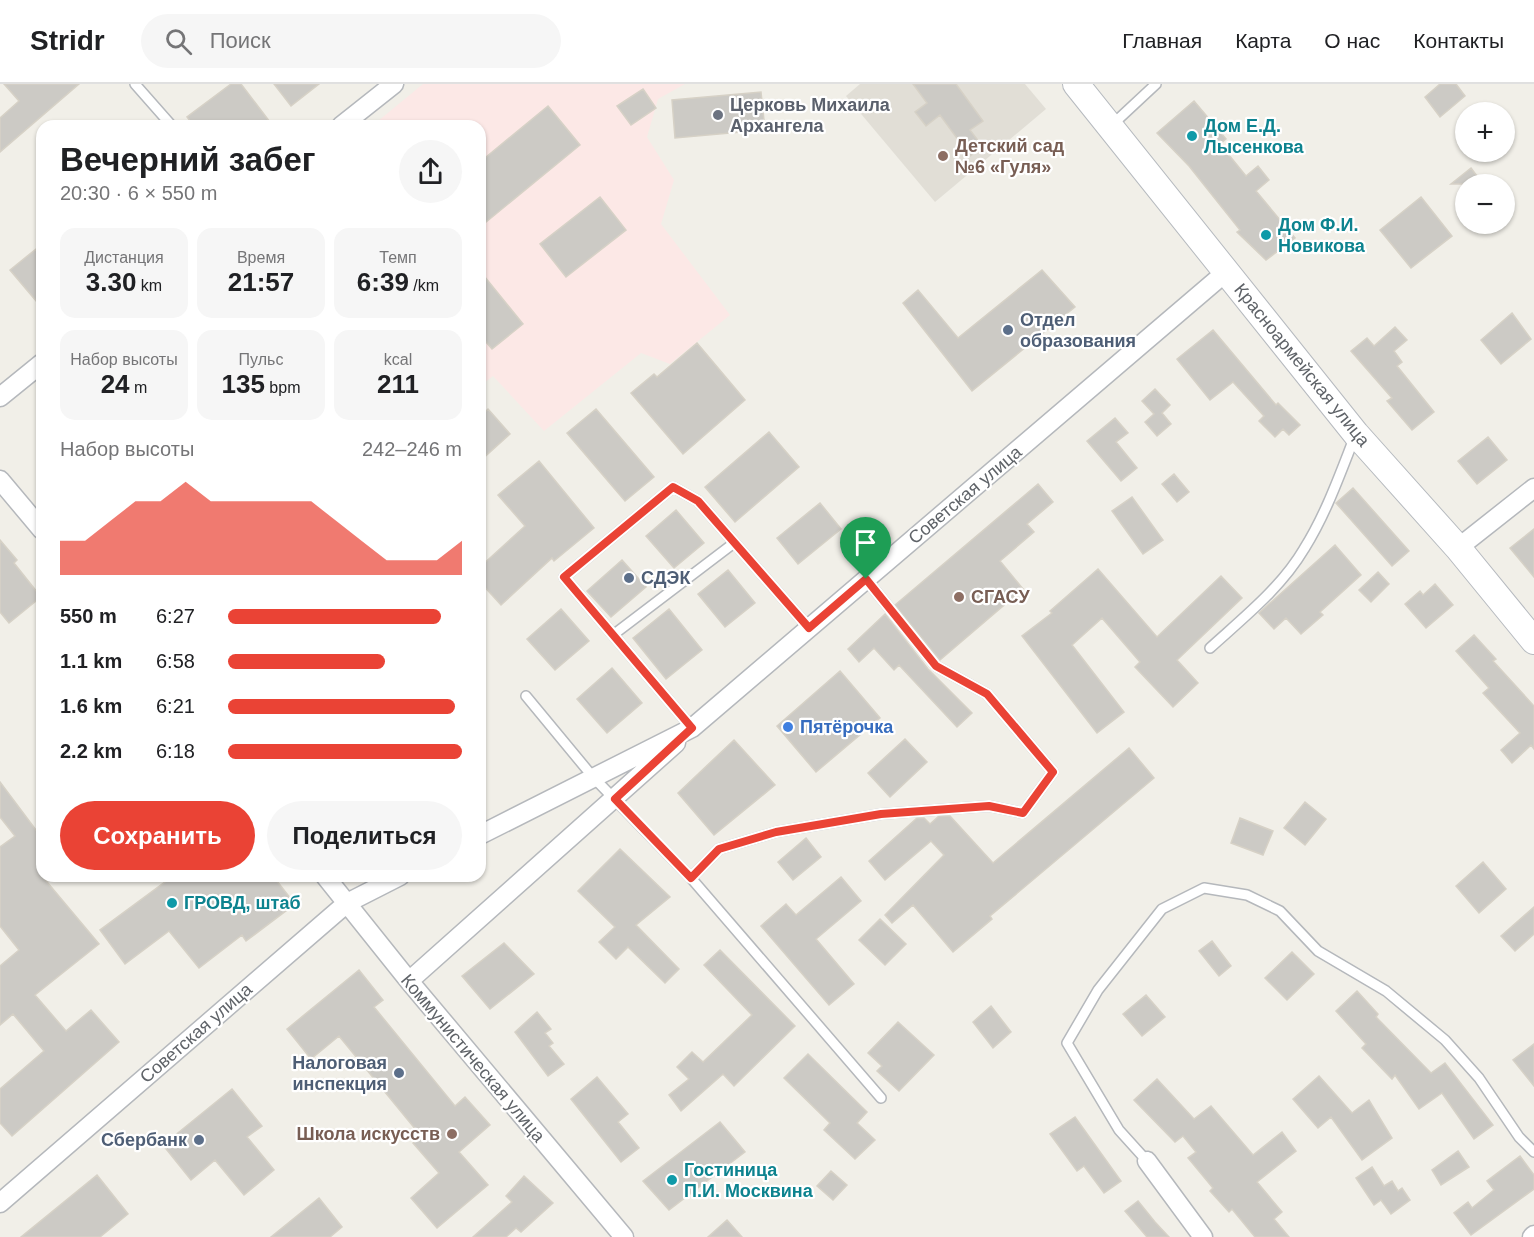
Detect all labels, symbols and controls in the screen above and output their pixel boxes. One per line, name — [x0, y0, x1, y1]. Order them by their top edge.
search box — [141, 14, 561, 68]
text: Stridr — [30, 25, 105, 56]
icon: search — [162, 25, 195, 58]
text: Поиск — [210, 28, 271, 53]
text: Главная — [1122, 29, 1202, 52]
text: Карта — [1235, 29, 1291, 52]
text: О нас — [1324, 29, 1380, 52]
text: Контакты — [1413, 29, 1504, 52]
place label: Церковь Михаила Архангела — [730, 95, 891, 136]
map controls — [1455, 102, 1515, 234]
button: + — [1455, 102, 1515, 162]
marker: Церковь Михаила Архангела — [711, 108, 725, 122]
place label: Дом Е.Д. Лысенкова — [1204, 116, 1304, 157]
marker: Дом Е.Д. Лысенкова — [1185, 129, 1199, 143]
place label: Детский сад №6 «Гуля» — [955, 136, 1065, 177]
button: share — [399, 140, 462, 203]
text: Вечерний забег — [60, 141, 316, 178]
marker: Детский сад №6 «Гуля» — [936, 149, 950, 163]
button: − — [1455, 174, 1515, 234]
text: 20:30 · 6 × 550 m — [60, 182, 217, 204]
place label: Дом Ф.И. Новикова — [1278, 215, 1366, 256]
marker: Дом Ф.И. Новикова — [1259, 228, 1273, 242]
text: Дистанция — [84, 249, 164, 266]
text: Время — [237, 249, 285, 266]
text: Темп — [379, 249, 417, 266]
text: 3.30 — [86, 267, 136, 297]
text: 21:57 — [228, 267, 294, 297]
text: 6:39 — [357, 267, 409, 297]
text: km — [136, 277, 162, 294]
text: /km — [409, 277, 439, 294]
street label: Красноармейская улица — [1230, 280, 1374, 451]
place label: Отдел образования — [1020, 310, 1136, 351]
marker: Отдел образования — [1001, 323, 1015, 337]
text: Набор высоты — [70, 351, 178, 368]
text: Пульс — [239, 351, 283, 368]
text: kcal — [384, 351, 412, 368]
text: 24 — [101, 369, 130, 399]
text: 135 — [222, 369, 265, 399]
text: 211 — [377, 369, 419, 399]
text: m — [130, 379, 147, 396]
text: bpm — [265, 379, 300, 396]
text: Набор высоты — [60, 438, 194, 460]
text: 242–246 m — [362, 438, 462, 460]
street label: Советская улица — [904, 441, 1026, 548]
pin — [840, 517, 891, 579]
icon: arrive — [849, 526, 882, 559]
place label: СДЭК — [641, 568, 691, 588]
marker: СДЭК — [622, 571, 636, 585]
place label: СГАСУ — [971, 587, 1030, 607]
marker: СГАСУ — [952, 590, 966, 604]
text: 550 m — [60, 605, 117, 627]
text: 6:27 — [156, 605, 195, 627]
text: 1.1 km — [60, 650, 122, 672]
text: 6:58 — [156, 650, 195, 672]
text: 1.6 km — [60, 695, 122, 717]
text: 6:21 — [156, 695, 195, 717]
place label: Пятёрочка — [800, 717, 894, 737]
marker: Пятёрочка — [781, 720, 795, 734]
text: 2.2 km — [60, 740, 122, 762]
text: 6:18 — [156, 740, 195, 762]
button: Сохранить — [60, 801, 255, 870]
button: Поделиться — [267, 801, 462, 870]
place label: ГРОВД, штаб — [184, 893, 301, 913]
marker: ГРОВД, штаб — [165, 896, 179, 910]
street label: Коммунистическая улица — [397, 970, 550, 1147]
street label: Советская улица — [136, 978, 257, 1087]
place label: Налоговая инспекция — [292, 1053, 387, 1094]
marker: Налоговая инспекция — [392, 1066, 406, 1080]
place label: Школа искусств — [297, 1124, 440, 1144]
marker: Школа искусств — [445, 1127, 459, 1141]
place label: Сбербанк — [101, 1130, 188, 1150]
marker: Сбербанк — [192, 1133, 206, 1147]
place label: Гостиница П.И. Москвина — [684, 1160, 814, 1201]
marker: Гостиница П.И. Москвина — [665, 1173, 679, 1187]

